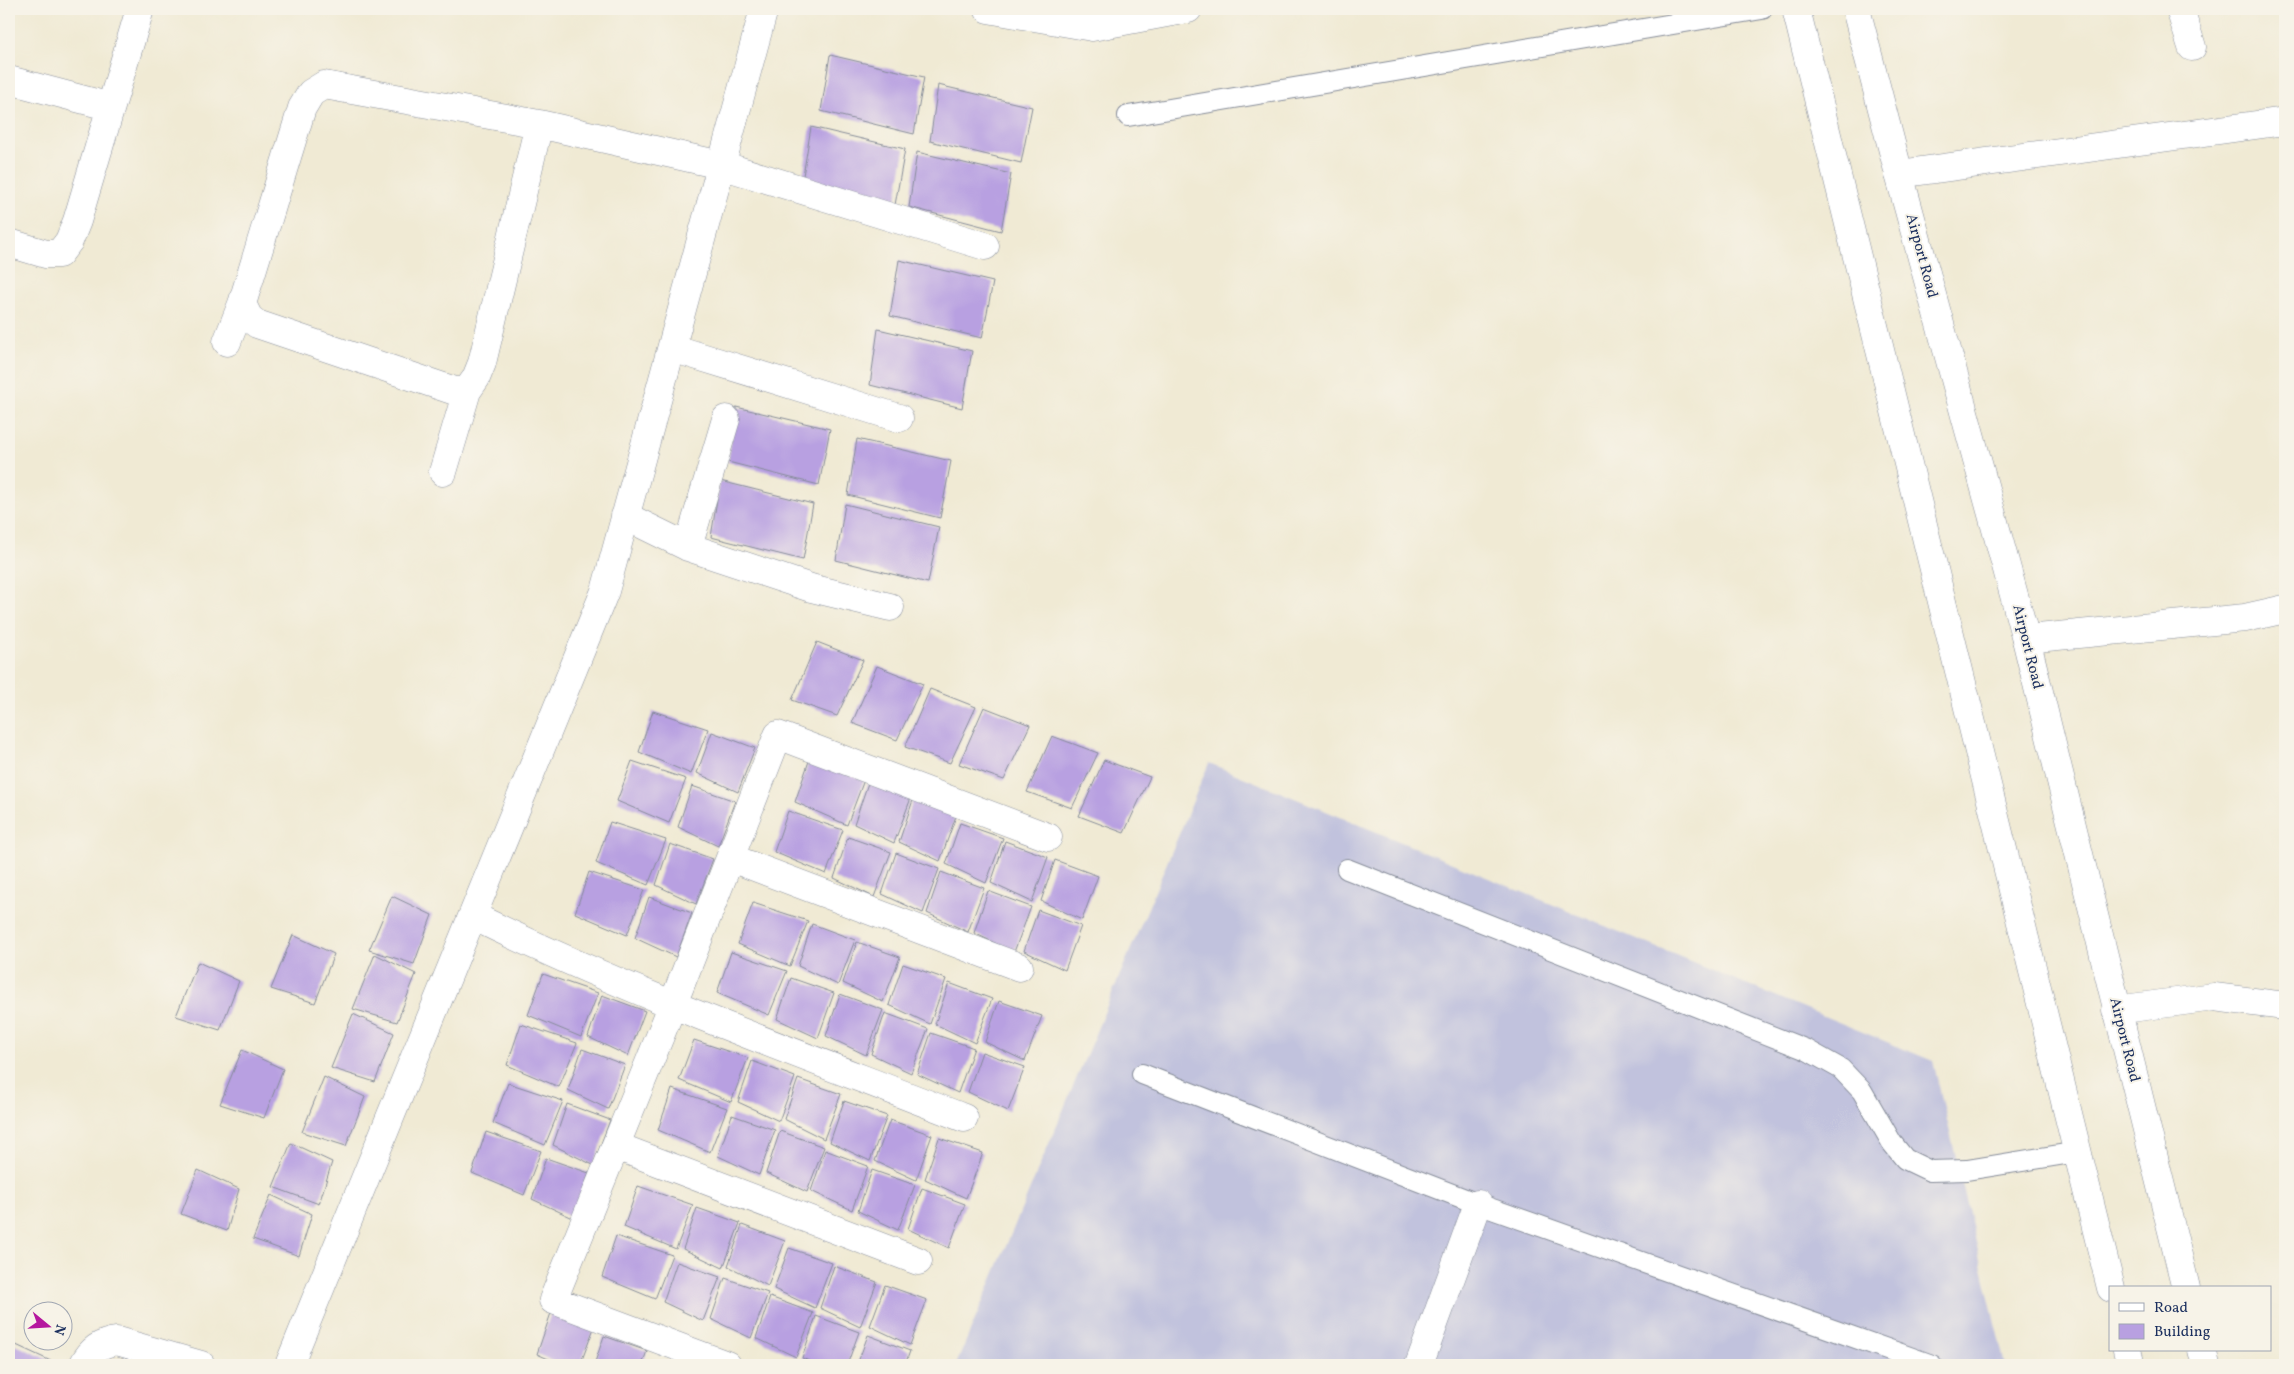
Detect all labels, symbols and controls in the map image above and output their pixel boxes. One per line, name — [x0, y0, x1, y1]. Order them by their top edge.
street label: Airport Road — [1900, 212, 1942, 300]
street label: Airport Road — [2006, 603, 2048, 691]
street label: Airport Road — [2103, 996, 2145, 1084]
legend — [2109, 1286, 2272, 1352]
text: Road — [2154, 1298, 2188, 1319]
north arrow — [22, 1302, 72, 1352]
text: N — [48, 1322, 70, 1337]
text: Building — [2154, 1322, 2211, 1343]

